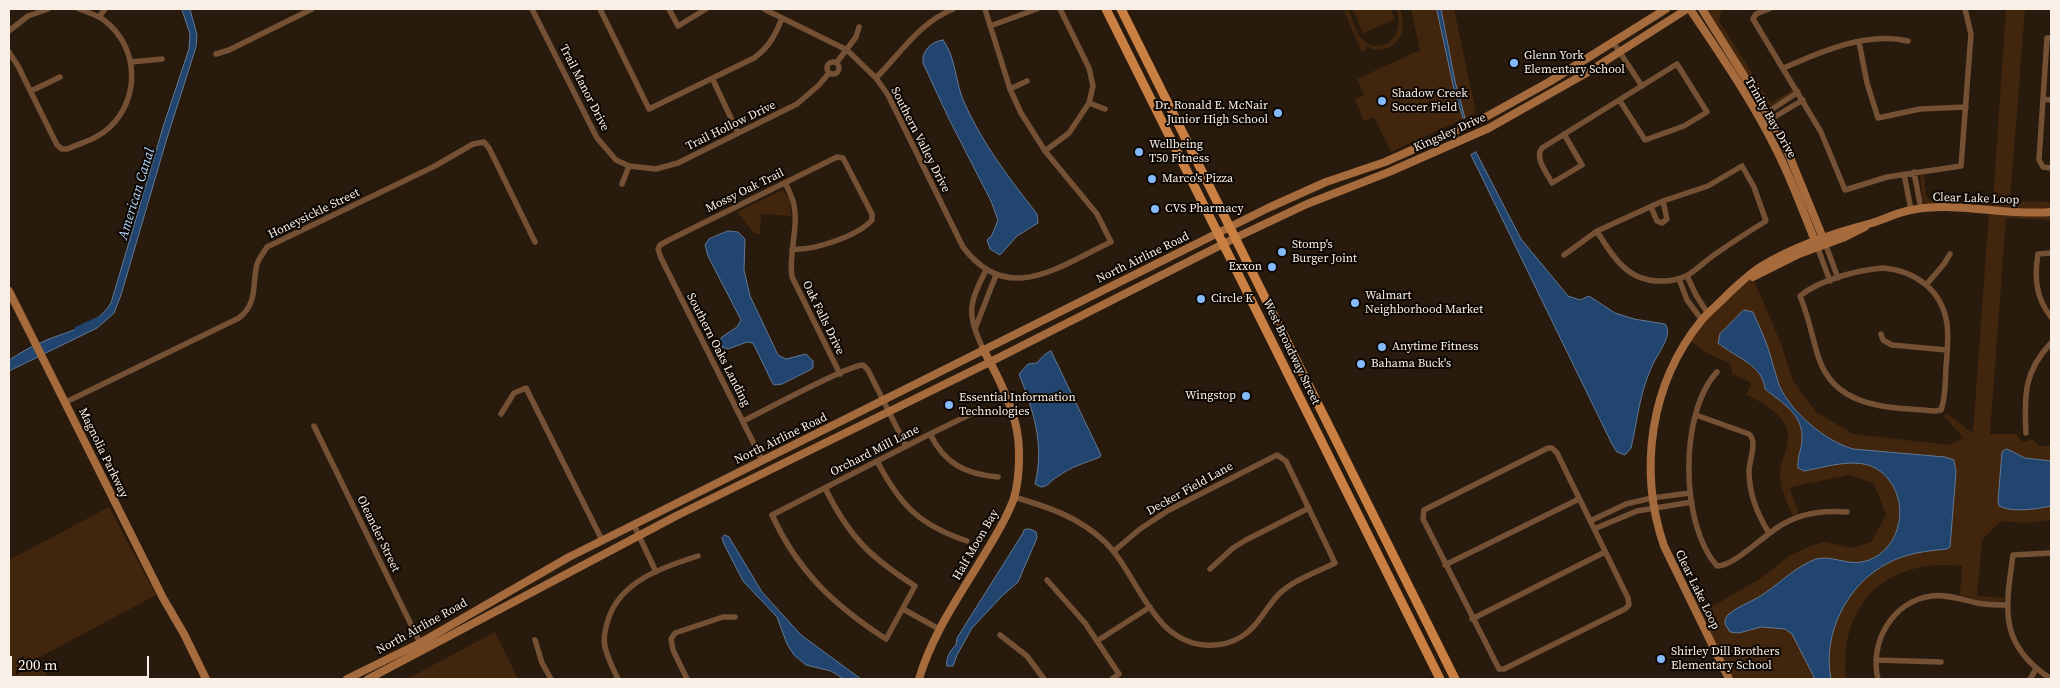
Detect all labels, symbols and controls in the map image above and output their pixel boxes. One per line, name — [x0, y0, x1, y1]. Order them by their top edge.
street label: Trail Manor Drive — [556, 42, 612, 134]
place label: Glenn York Elementary School — [1524, 49, 1625, 77]
marker: Glenn York Elementary School — [1508, 57, 1520, 69]
street label: Trinity Bay Drive — [1741, 75, 1799, 161]
street label: Southern Valley Drive — [887, 85, 953, 195]
place label: Shadow Creek Soccer Field — [1392, 87, 1468, 115]
marker: Shadow Creek Soccer Field — [1376, 95, 1388, 107]
street label: Trail Hollow Drive — [684, 98, 778, 154]
place label: Dr. Ronald E. McNair Junior High School — [1155, 99, 1268, 127]
marker: Dr. Ronald E. McNair Junior High School — [1272, 107, 1284, 119]
street label: Kingsley Drive — [1412, 111, 1488, 155]
place label: Wellbeing T50 Fitness — [1149, 138, 1209, 166]
water label: American Canal — [115, 146, 159, 242]
marker: Wellbeing T50 Fitness — [1133, 146, 1145, 158]
street label: Mossy Oak Trail — [703, 166, 787, 216]
place label: Marco's Pizza — [1162, 172, 1233, 186]
marker: Marco's Pizza — [1146, 173, 1158, 185]
street label: Honeysickle Street — [266, 186, 362, 242]
street label: Clear Lake Loop — [1932, 190, 2020, 208]
place label: CVS Pharmacy — [1165, 202, 1244, 216]
marker: CVS Pharmacy — [1149, 203, 1161, 215]
street label: North Airline Road — [1094, 229, 1192, 287]
place label: Stomp's Burger Joint — [1292, 238, 1357, 266]
marker: Stomp's Burger Joint — [1276, 246, 1288, 258]
place label: Exxon — [1228, 260, 1262, 274]
marker: Exxon — [1266, 261, 1278, 273]
street label: Oak Falls Drive — [799, 279, 847, 357]
place label: Walmart Neighborhood Market — [1365, 289, 1483, 317]
street label: Southern Oaks Landing — [683, 291, 753, 409]
place label: Circle K — [1211, 292, 1253, 306]
marker: Circle K — [1195, 293, 1207, 305]
street label: West Broadway Street — [1259, 297, 1323, 407]
marker: Walmart Neighborhood Market — [1349, 297, 1361, 309]
place label: Anytime Fitness — [1392, 340, 1478, 354]
marker: Anytime Fitness — [1376, 341, 1388, 353]
place label: Bahama Buck's — [1371, 357, 1451, 371]
marker: Bahama Buck's — [1355, 358, 1367, 370]
place label: Wingstop — [1185, 389, 1236, 403]
marker: Wingstop — [1240, 390, 1252, 402]
place label: Essential Information Technologies — [959, 391, 1076, 419]
marker: Essential Information Technologies — [943, 399, 955, 411]
street label: Magnolia Parkway — [75, 406, 131, 500]
street label: North Airline Road — [732, 410, 830, 468]
street label: Orchard Mill Lane — [828, 422, 922, 480]
street label: Decker Field Lane — [1144, 459, 1236, 519]
street label: Oleander Street — [353, 493, 403, 575]
street label: Half Moon Bay — [950, 507, 1002, 583]
street label: Clear Lake Loop — [1672, 548, 1722, 632]
street label: North Airline Road — [374, 596, 470, 658]
place label: Shirley Dill Brothers Elementary School — [1671, 645, 1780, 673]
scale bar — [12, 646, 151, 678]
marker: Shirley Dill Brothers Elementary School — [1655, 653, 1667, 665]
text: 200 m — [18, 654, 58, 675]

